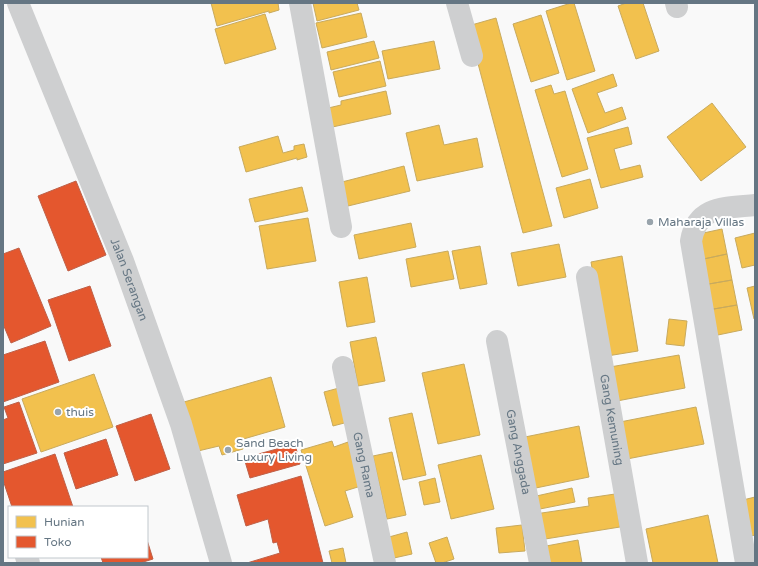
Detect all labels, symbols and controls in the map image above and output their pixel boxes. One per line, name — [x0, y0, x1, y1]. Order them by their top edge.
place label: Maharaja Villas — [658, 215, 745, 229]
marker: Maharaja Villas — [645, 217, 655, 227]
street label: Jalan Serangan — [107, 236, 151, 323]
street label: Gang Kemuning — [597, 373, 627, 466]
place label: thuis — [66, 405, 94, 419]
marker: thuis — [53, 407, 63, 417]
street label: Gang Anggada — [503, 408, 534, 496]
street label: Gang Rama — [350, 431, 378, 499]
place label: Sand Beach Luxury Living — [236, 436, 312, 464]
marker: Sand Beach Luxury Living — [223, 445, 233, 455]
legend — [8, 506, 148, 558]
text: Hunian — [44, 515, 85, 529]
text: Toko — [44, 535, 72, 549]

